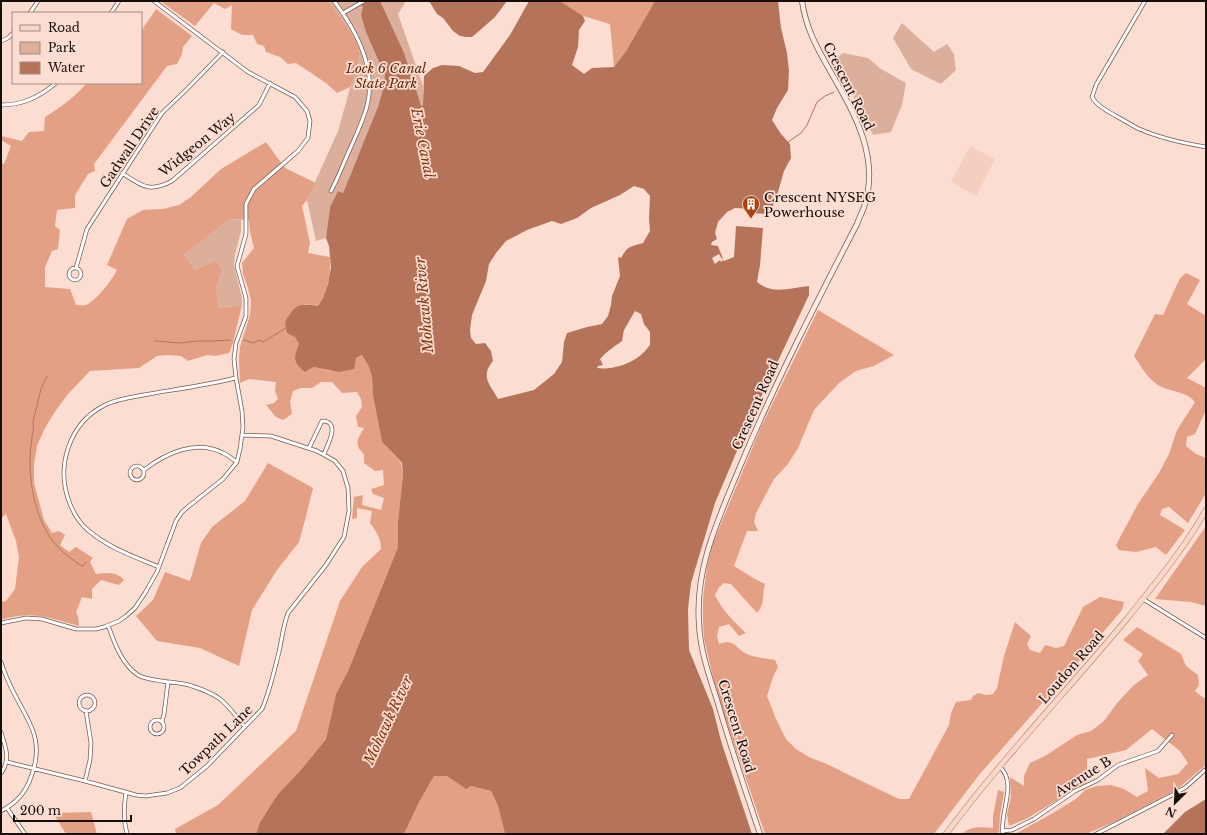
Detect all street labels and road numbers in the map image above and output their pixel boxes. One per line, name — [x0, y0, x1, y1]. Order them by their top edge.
street label: Crescent Road — [819, 39, 878, 133]
street label: Gadwall Drive — [96, 103, 163, 191]
street label: Widgeon Way — [155, 108, 240, 181]
street label: Crescent Road — [728, 357, 783, 453]
street label: Loudon Road — [1035, 627, 1108, 707]
street label: Crescent Road — [714, 678, 759, 775]
street label: Towpath Lane — [176, 701, 256, 779]
street label: Avenue B — [1051, 752, 1115, 801]

